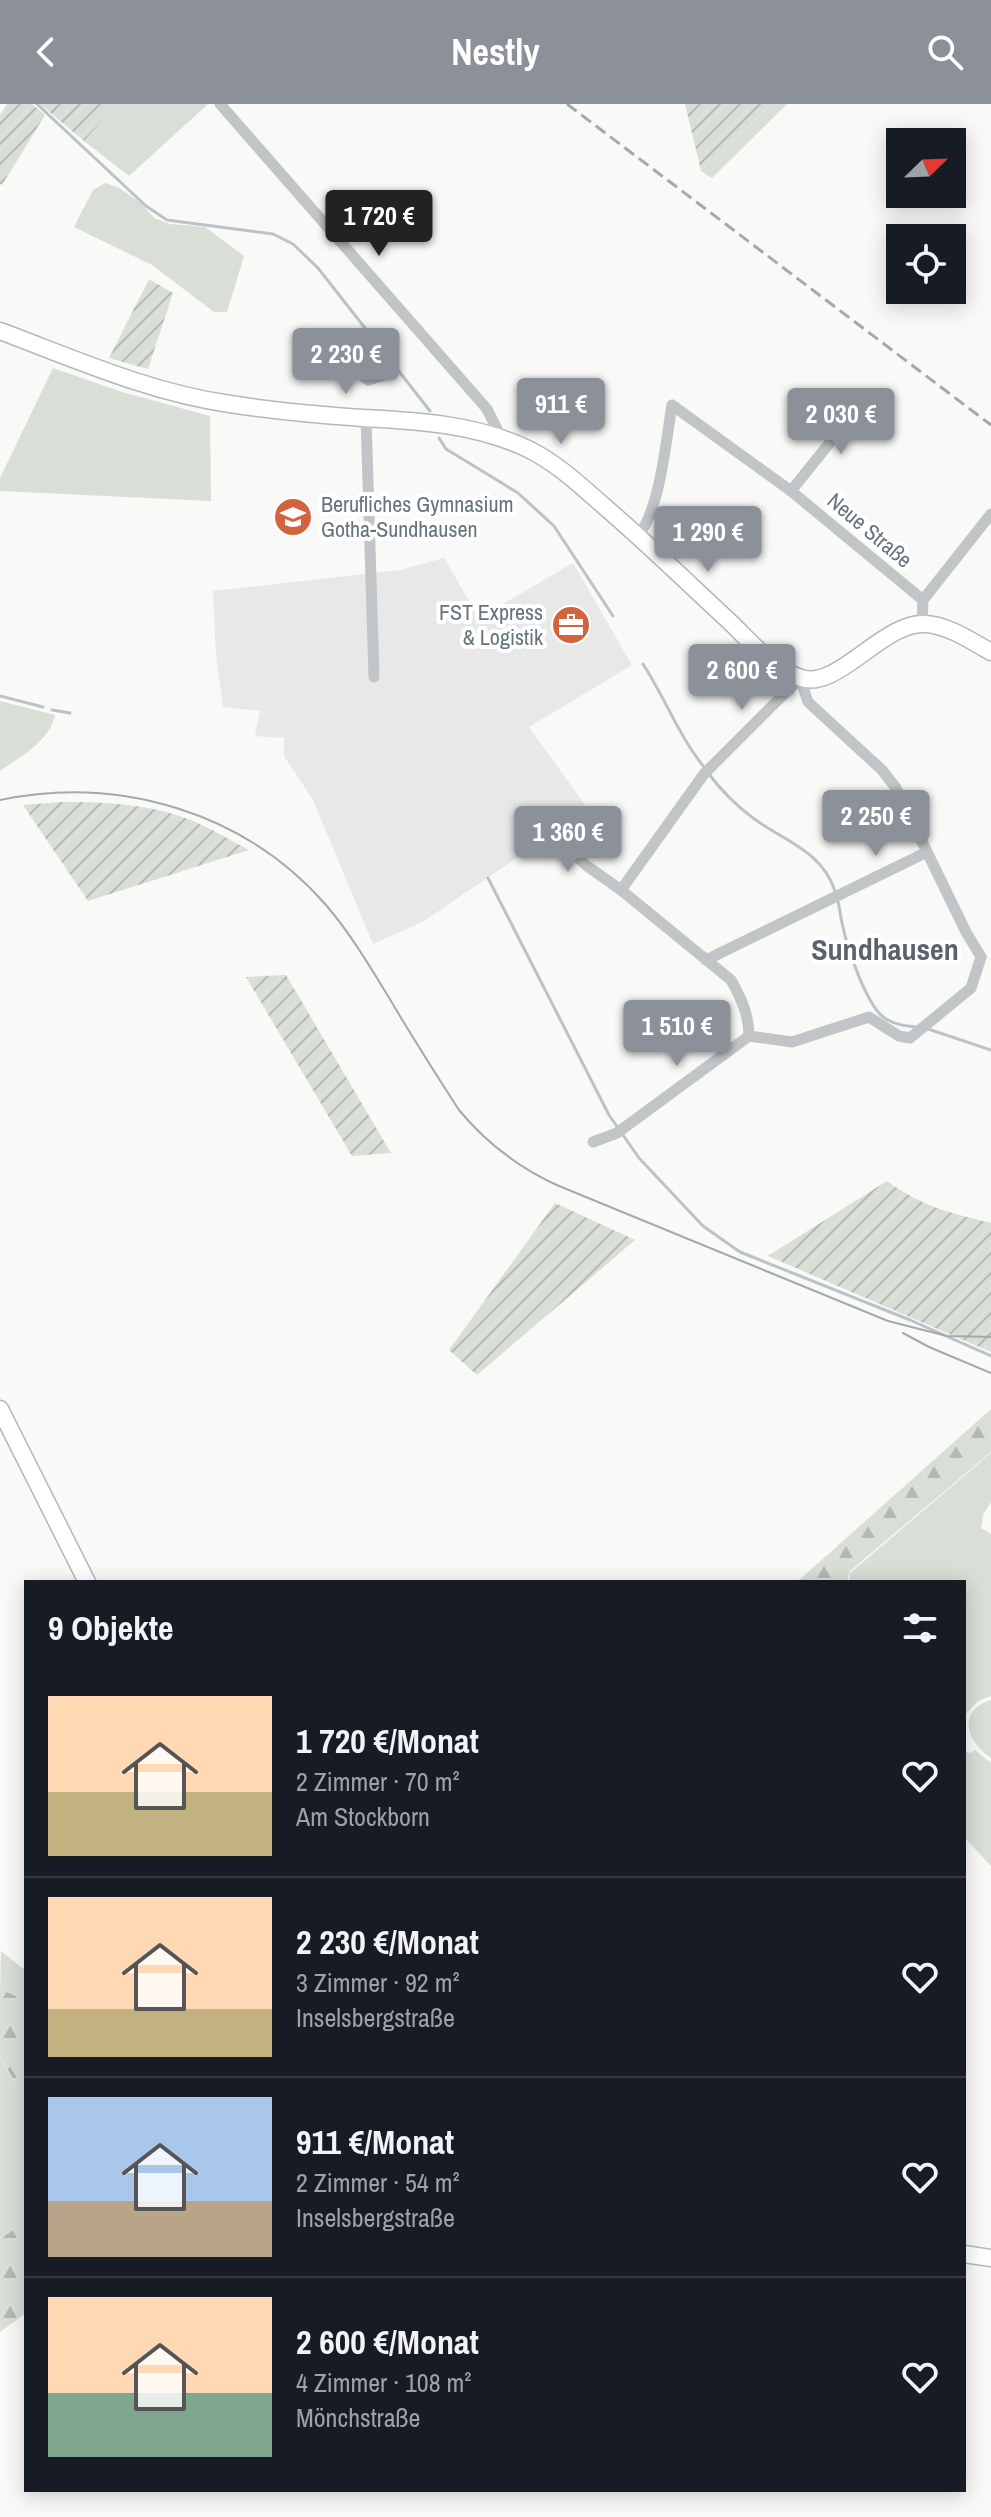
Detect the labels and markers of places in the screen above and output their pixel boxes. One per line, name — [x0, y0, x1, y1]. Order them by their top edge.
pin: 1 720 € — [305, 190, 453, 258]
pin: 2 230 € — [272, 328, 420, 396]
pin: 911 € — [505, 378, 617, 446]
pin: 2 030 € — [767, 388, 915, 456]
place label: Berufliches Gymnasium Gotha-Sundhausen — [321, 489, 514, 544]
school or university icon: Berufliches Gymnasium Gotha-Sundhausen — [272, 496, 314, 538]
pin: 1 290 € — [634, 506, 782, 574]
place label: FST Express & Logistik — [439, 597, 544, 652]
office icon: FST Express & Logistik — [550, 604, 592, 646]
pin: 2 600 € — [668, 644, 816, 712]
pin: 2 250 € — [802, 790, 950, 858]
pin: 1 360 € — [494, 806, 642, 874]
pin: 1 510 € — [603, 1000, 751, 1068]

